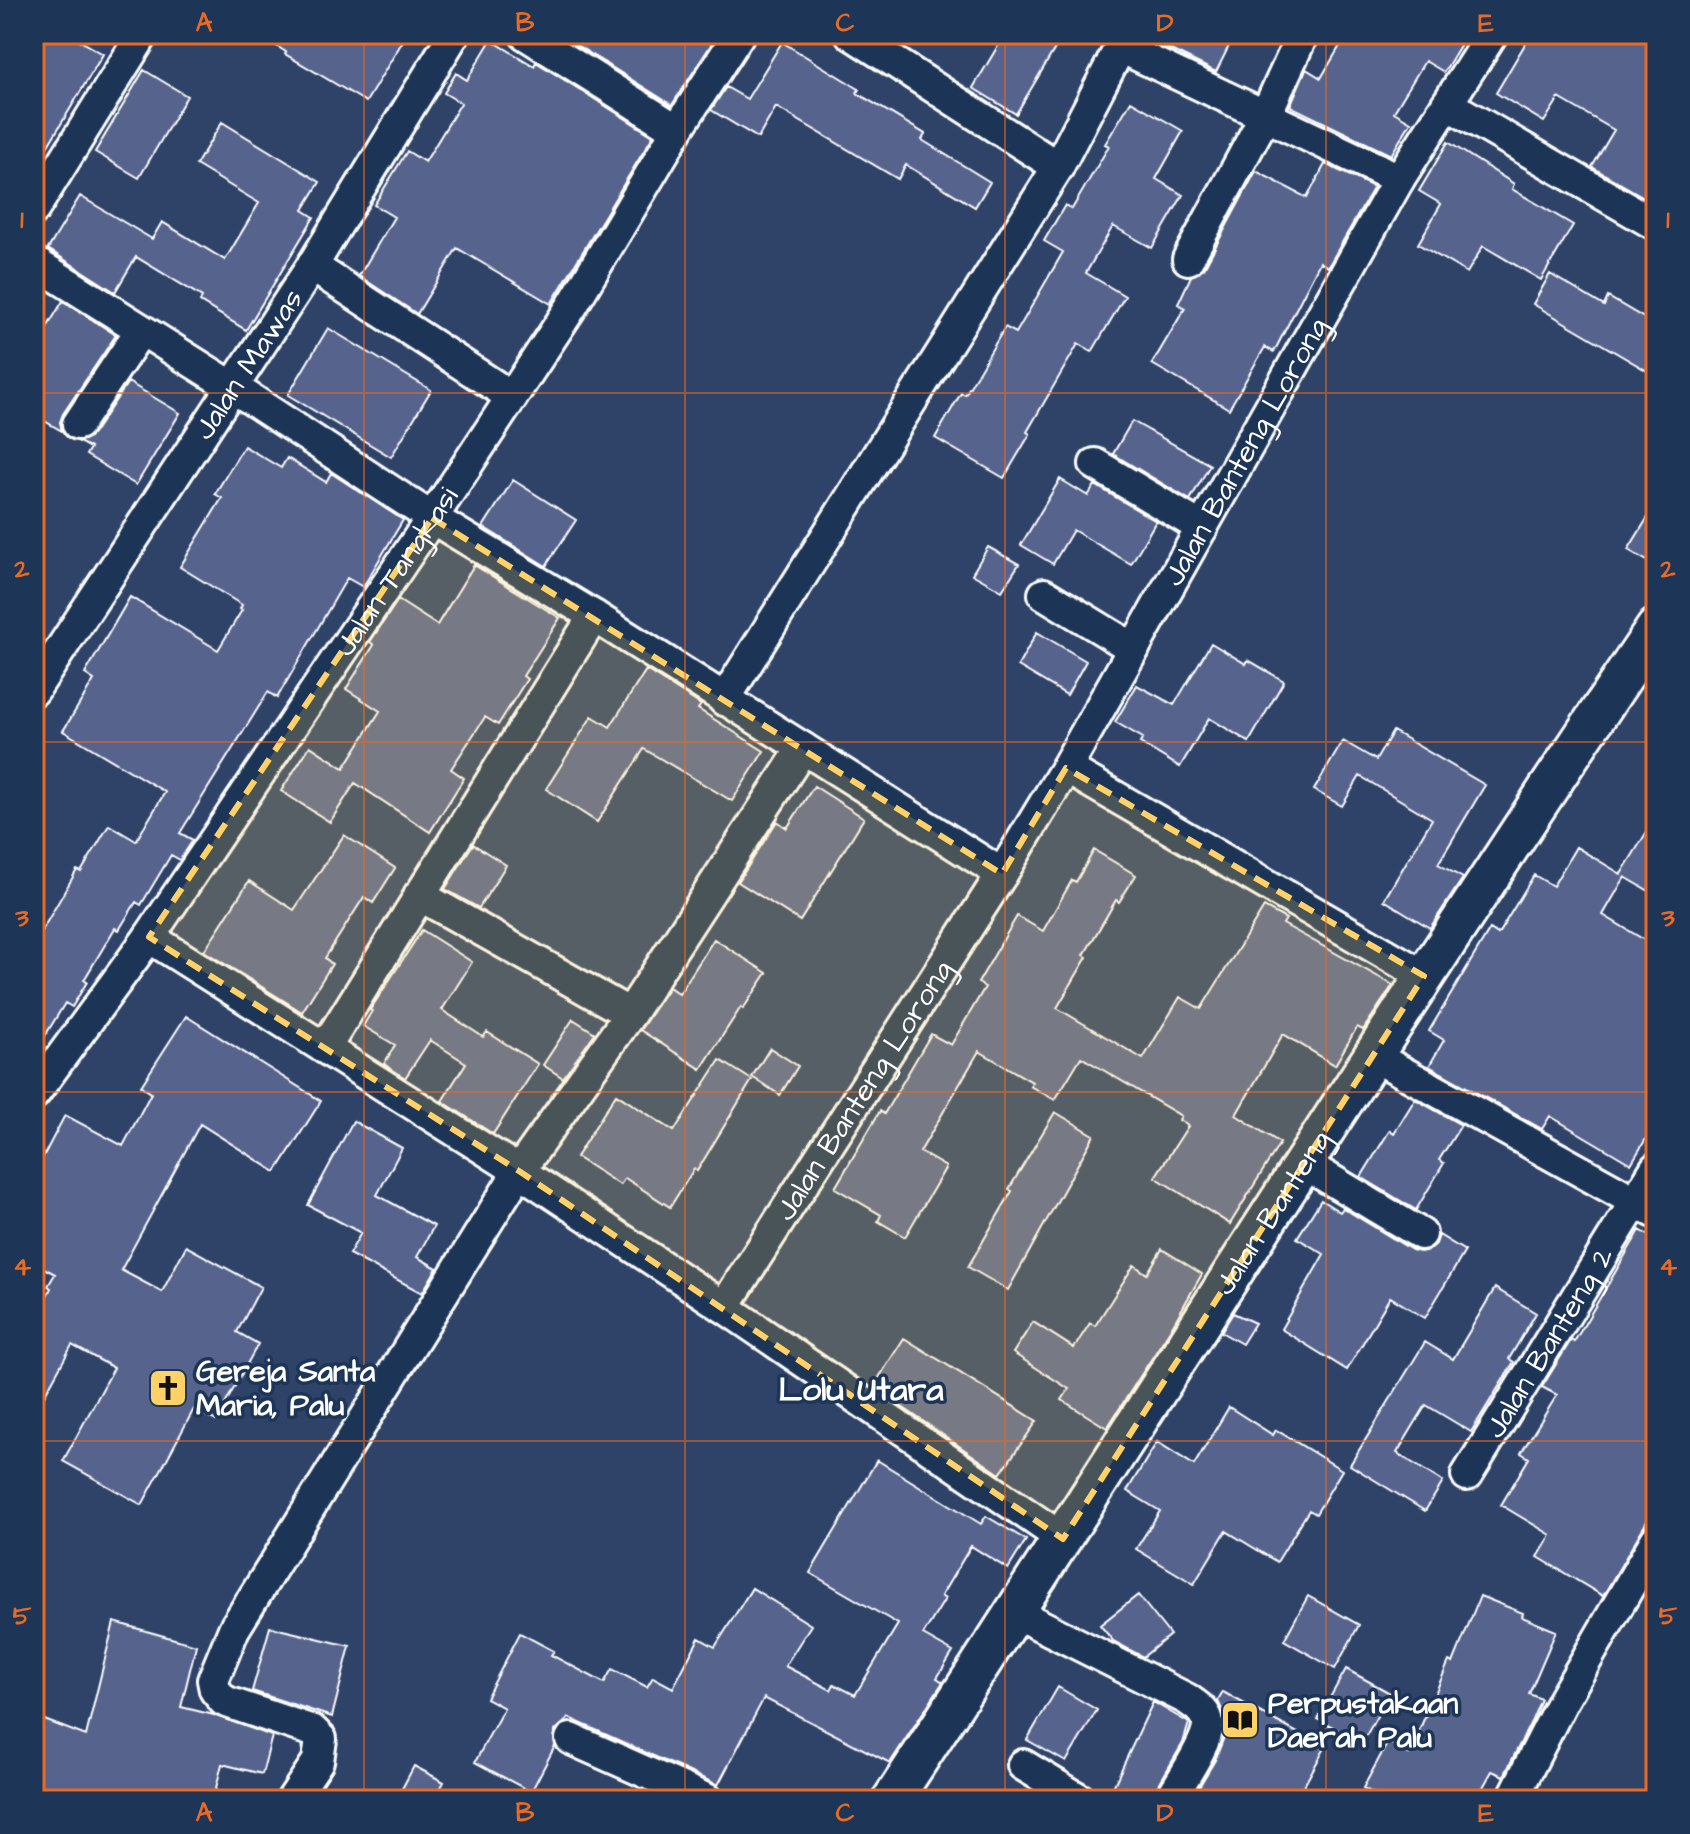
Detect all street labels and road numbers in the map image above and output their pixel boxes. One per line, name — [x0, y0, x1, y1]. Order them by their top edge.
street label: Jalan Mawas — [184, 281, 314, 448]
street label: Jalan Banteng Lorong — [1153, 310, 1339, 594]
street label: Jalan Tangkasi — [325, 478, 469, 665]
street label: Jalan Banteng Lorong — [765, 952, 964, 1229]
street label: Jalan Banteng — [1204, 1122, 1342, 1303]
street label: Jalan Banteng 2 — [1475, 1239, 1625, 1446]

